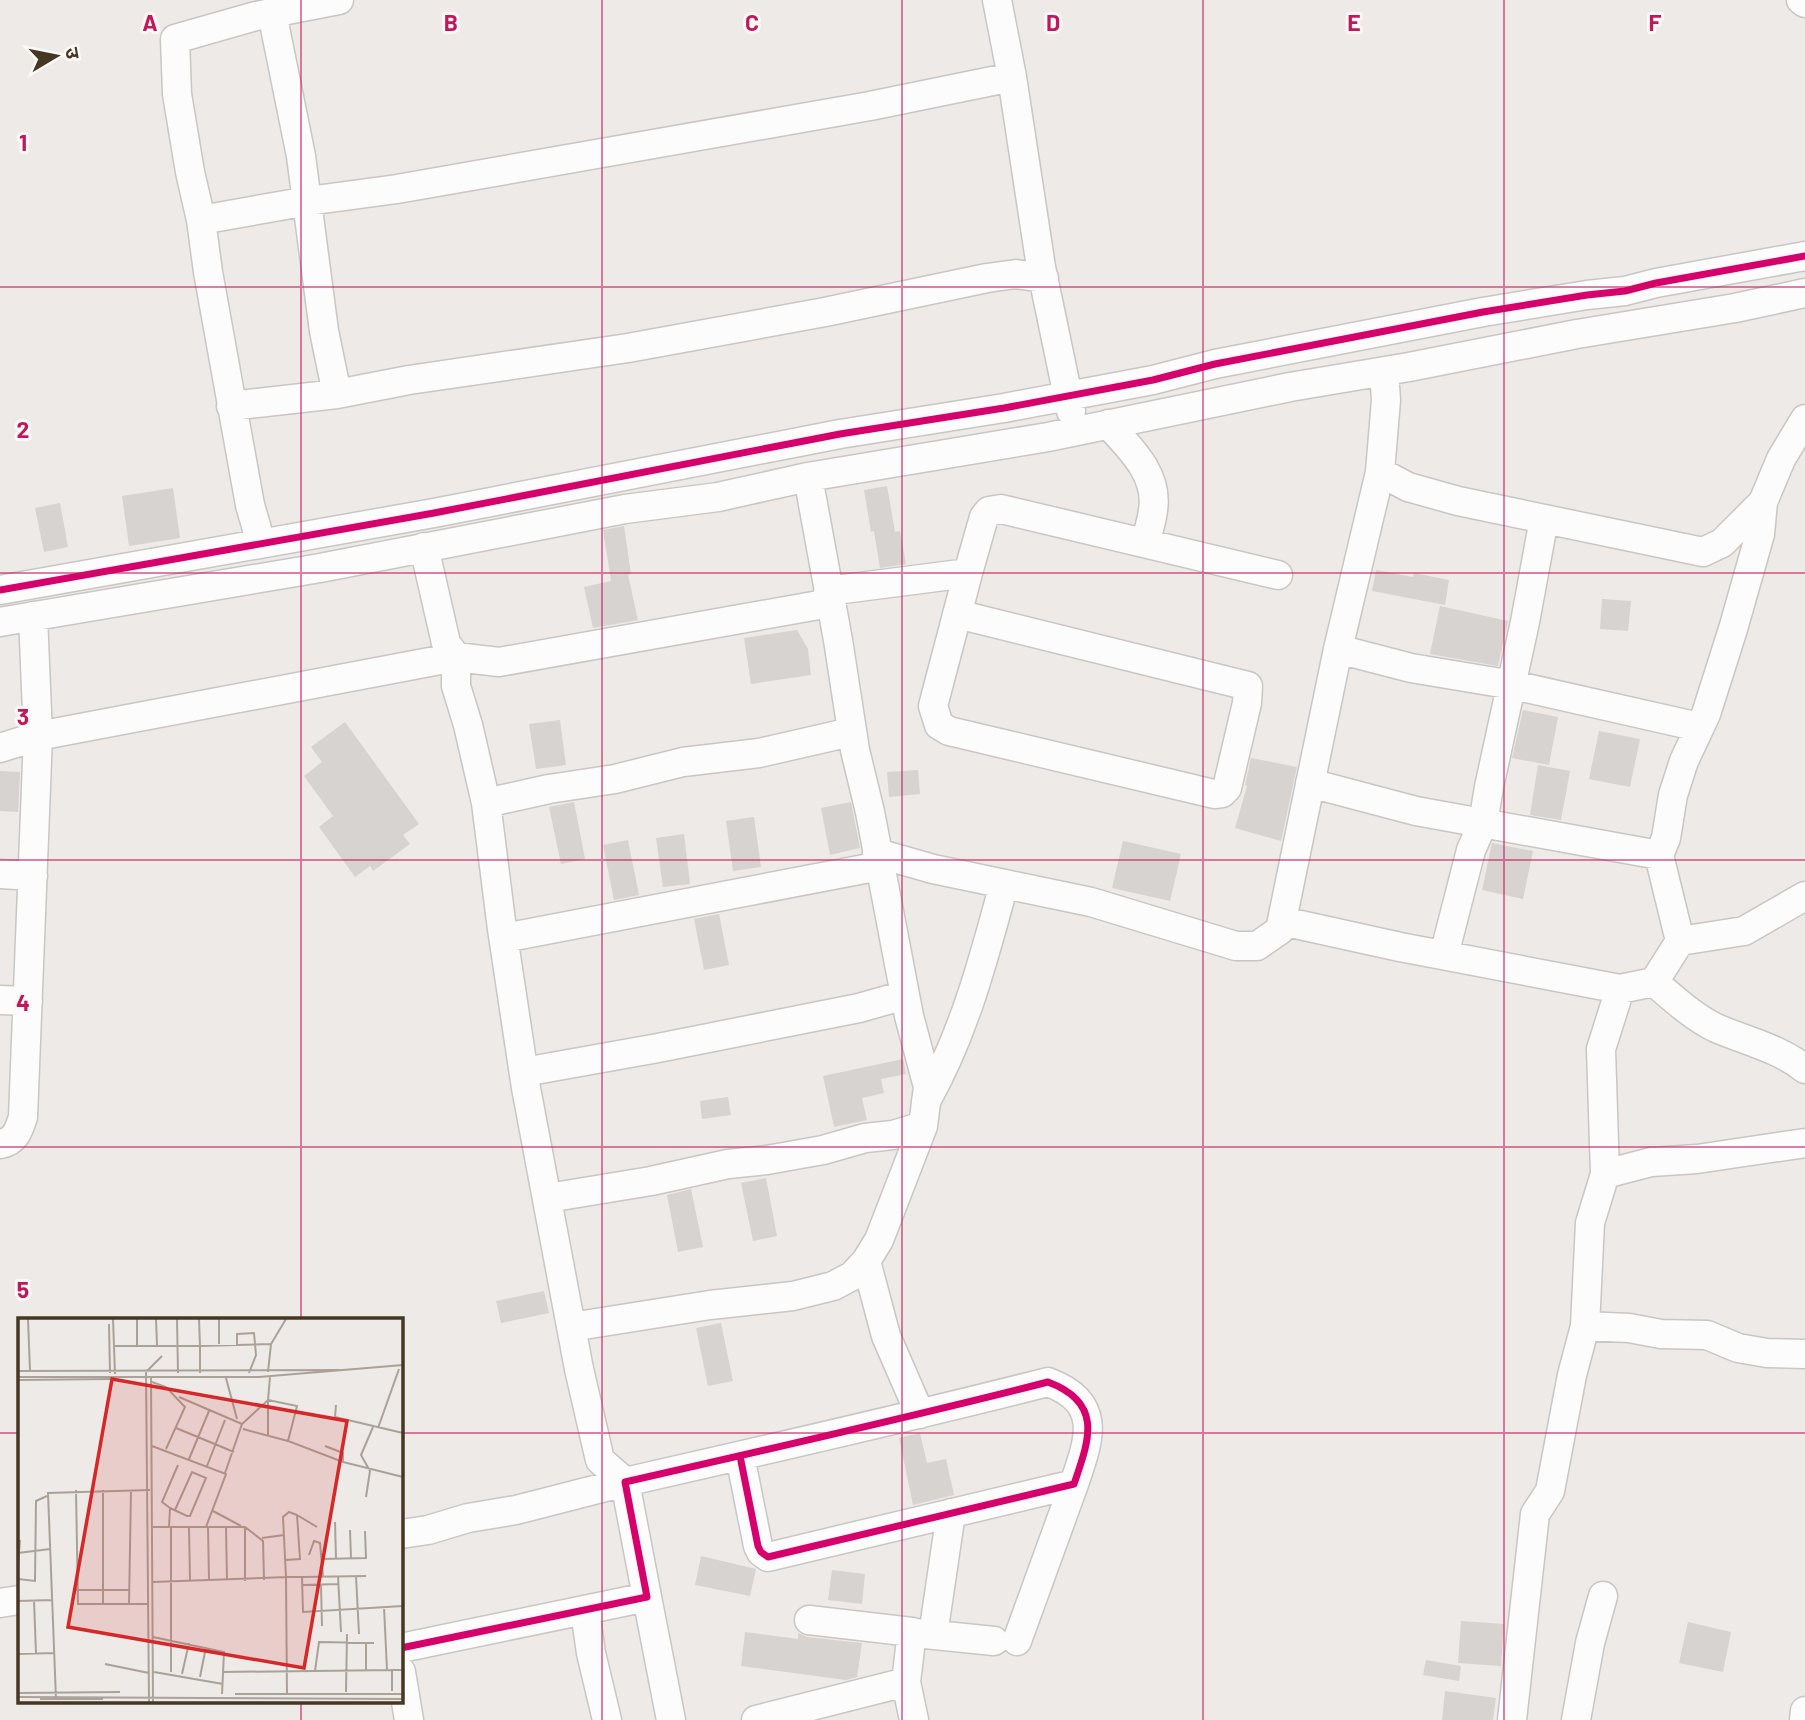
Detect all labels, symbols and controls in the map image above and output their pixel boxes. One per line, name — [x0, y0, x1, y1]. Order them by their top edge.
text: A — [142, 8, 158, 36]
text: B — [444, 8, 458, 36]
text: C — [745, 8, 759, 36]
text: D — [1046, 8, 1060, 36]
text: E — [1347, 8, 1361, 36]
text: F — [1649, 8, 1662, 36]
north arrow — [21, 21, 91, 91]
text: उ — [61, 45, 86, 61]
text: 1 — [19, 128, 27, 156]
text: 2 — [17, 415, 29, 443]
text: 3 — [17, 702, 29, 730]
text: 4 — [16, 988, 30, 1016]
text: 5 — [17, 1275, 29, 1303]
inset map — [18, 1318, 402, 1702]

